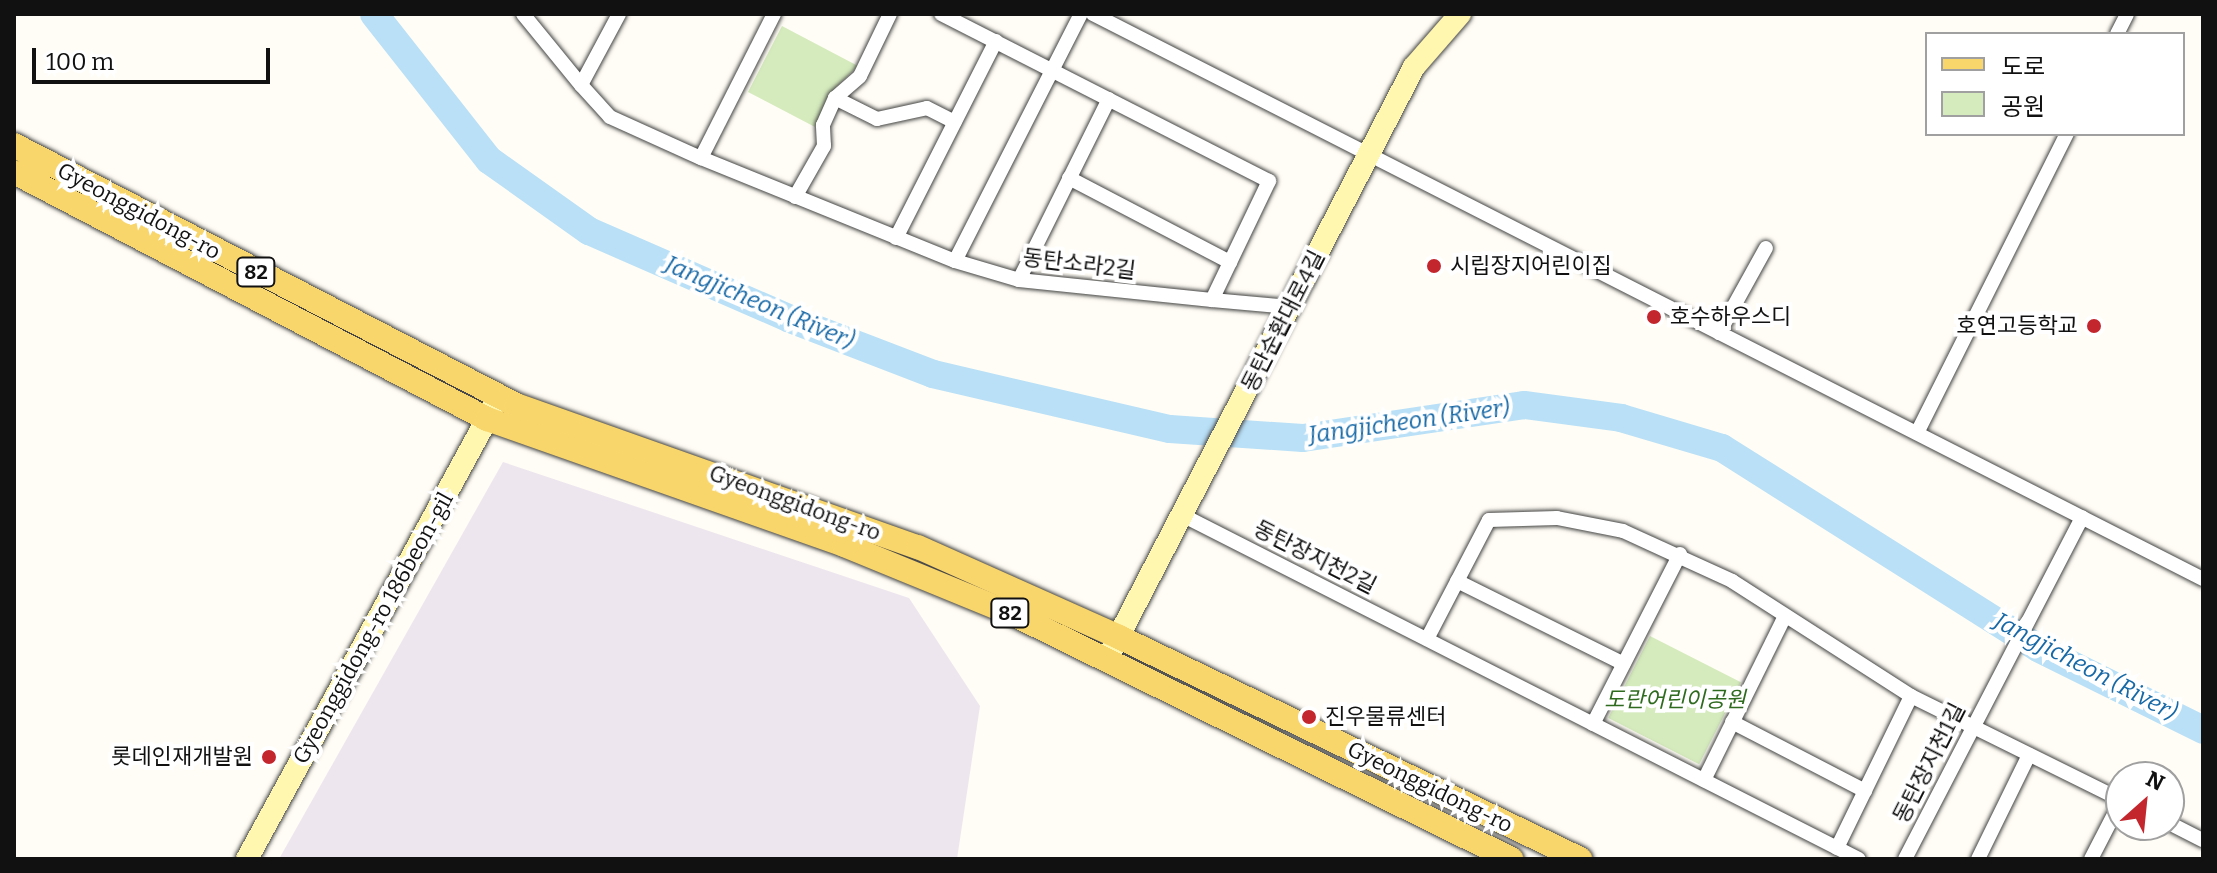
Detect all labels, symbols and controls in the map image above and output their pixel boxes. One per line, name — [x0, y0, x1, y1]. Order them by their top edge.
scale bar — [36, 32, 274, 82]
legend — [1925, 32, 2185, 136]
text: 100 m — [46, 48, 114, 76]
text: 도로 — [2001, 53, 2045, 81]
text: 공원 — [2001, 93, 2045, 121]
street label: Gyeonggidong-ro — [53, 157, 225, 265]
street label: 동탄소라2길 — [1021, 244, 1137, 284]
street label: 동탄순환대로4길 — [1236, 246, 1330, 396]
water label: Jangjicheon (River) — [660, 250, 858, 356]
place label: 시립장지어린이집 — [1450, 253, 1612, 279]
road number: 82 — [236, 256, 276, 288]
marker: 시립장지어린이집 — [1425, 257, 1443, 275]
place label: 호수하우스디 — [1670, 304, 1791, 330]
marker: 호수하우스디 — [1645, 308, 1663, 326]
place label: 호연고등학교 — [1957, 313, 2078, 339]
marker: 호연고등학교 — [2085, 317, 2103, 335]
water label: Jangjicheon (River) — [1307, 394, 1511, 450]
street label: Gyeonggidong-ro — [706, 460, 884, 546]
street label: Gyeonggidong-ro 186beon-gil — [287, 488, 459, 768]
street label: 동탄장지천2길 — [1250, 515, 1380, 599]
road number: 82 — [990, 597, 1030, 629]
water label: Jangjicheon (River) — [1989, 607, 2181, 727]
park label: 도란어린이공원 — [1604, 687, 1746, 713]
street label: 동탄장지천1길 — [1888, 699, 1970, 827]
place label: 진우물류센터 — [1325, 704, 1446, 730]
marker: 진우물류센터 — [1300, 708, 1318, 726]
street label: Gyeonggidong-ro — [1343, 736, 1517, 838]
place label: 롯데인재개발원 — [111, 744, 253, 770]
marker: 롯데인재개발원 — [260, 748, 278, 766]
north arrow — [2105, 761, 2185, 841]
text: N — [2142, 765, 2169, 797]

